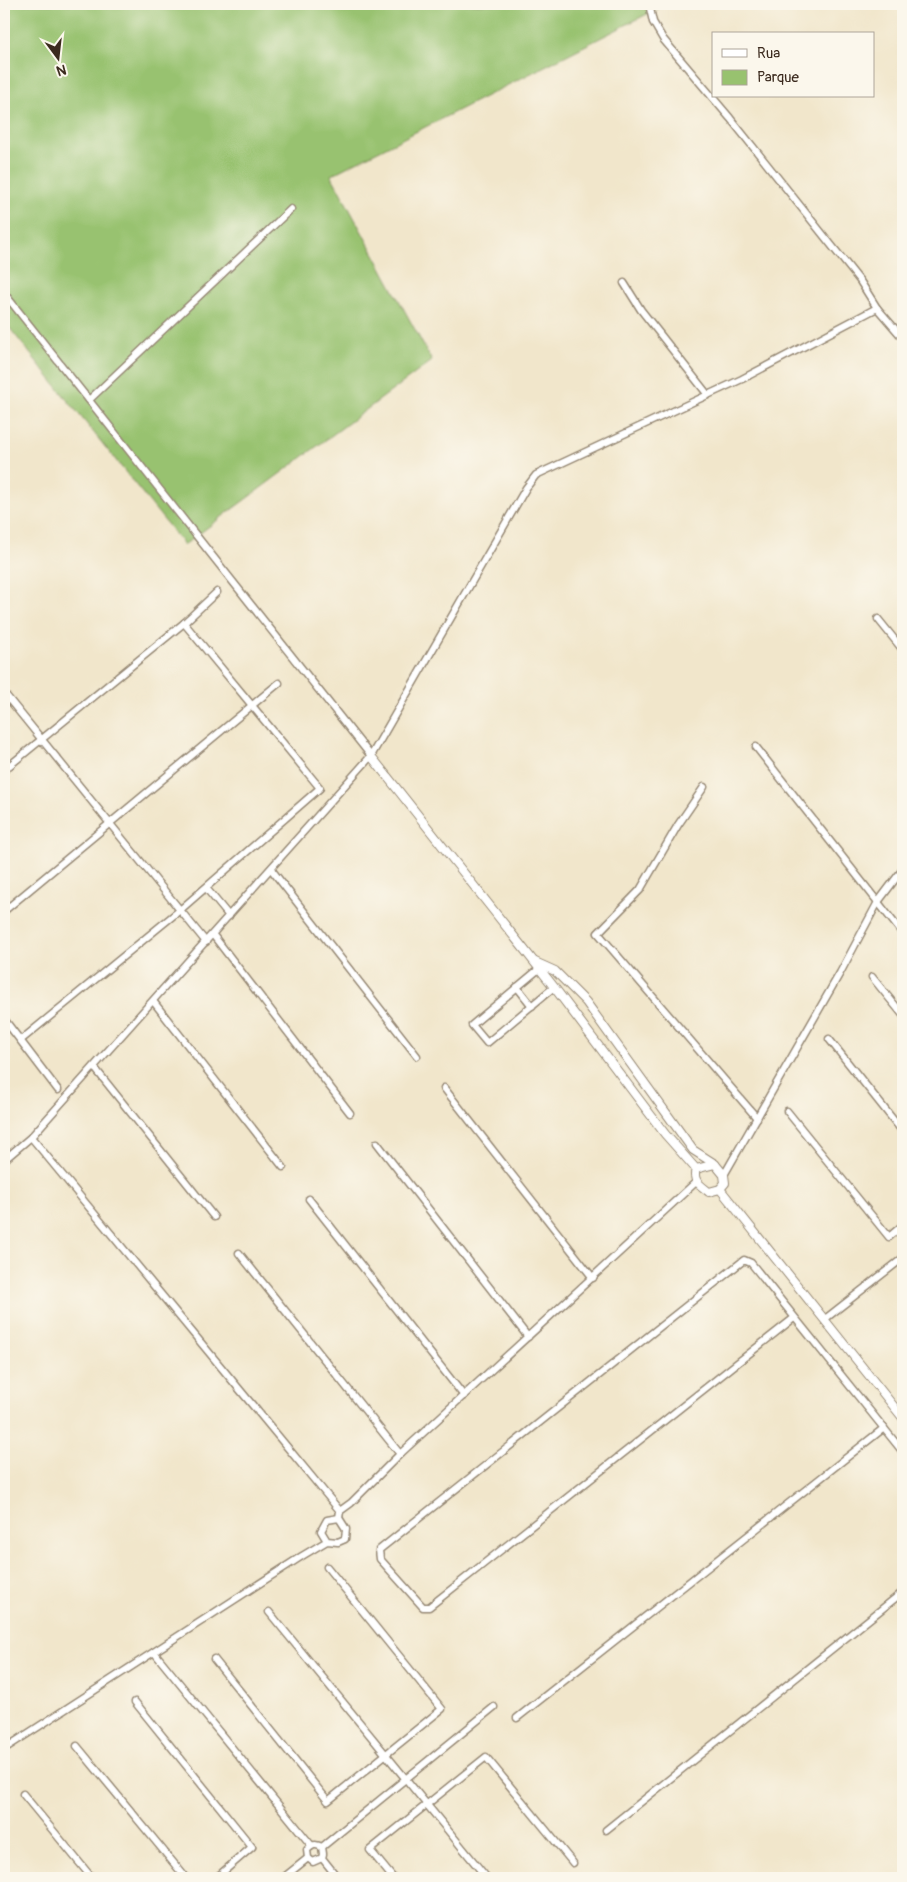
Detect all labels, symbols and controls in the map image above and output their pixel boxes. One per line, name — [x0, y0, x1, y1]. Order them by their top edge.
north arrow — [32, 32, 82, 82]
legend — [712, 32, 874, 98]
text: Rua — [757, 44, 780, 63]
text: N — [54, 61, 68, 80]
text: Parque — [757, 68, 800, 87]

